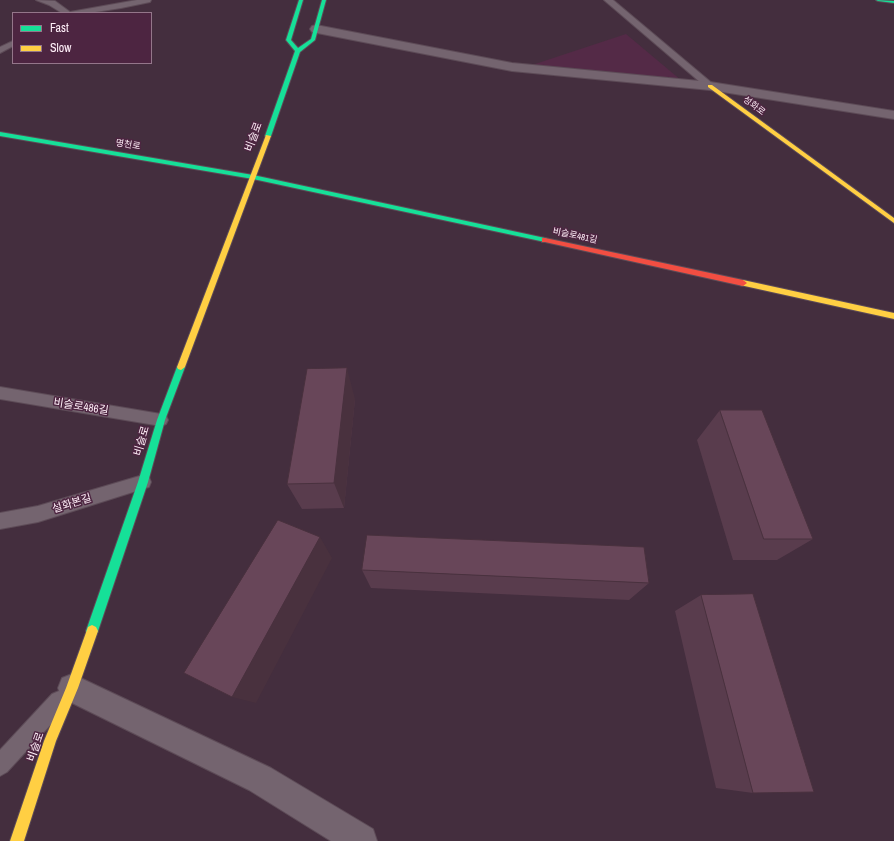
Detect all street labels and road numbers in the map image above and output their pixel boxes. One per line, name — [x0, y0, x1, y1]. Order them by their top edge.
street label: 성화로 — [741, 94, 767, 118]
street label: 비슬로 — [243, 120, 265, 154]
street label: 명천로 — [115, 138, 141, 152]
street label: 비슬로481길 — [552, 226, 598, 246]
street label: 비슬로486길 — [53, 396, 109, 418]
street label: 비슬로 — [131, 425, 153, 457]
street label: 설화본길 — [51, 492, 93, 516]
street label: 비슬로 — [25, 730, 47, 764]

